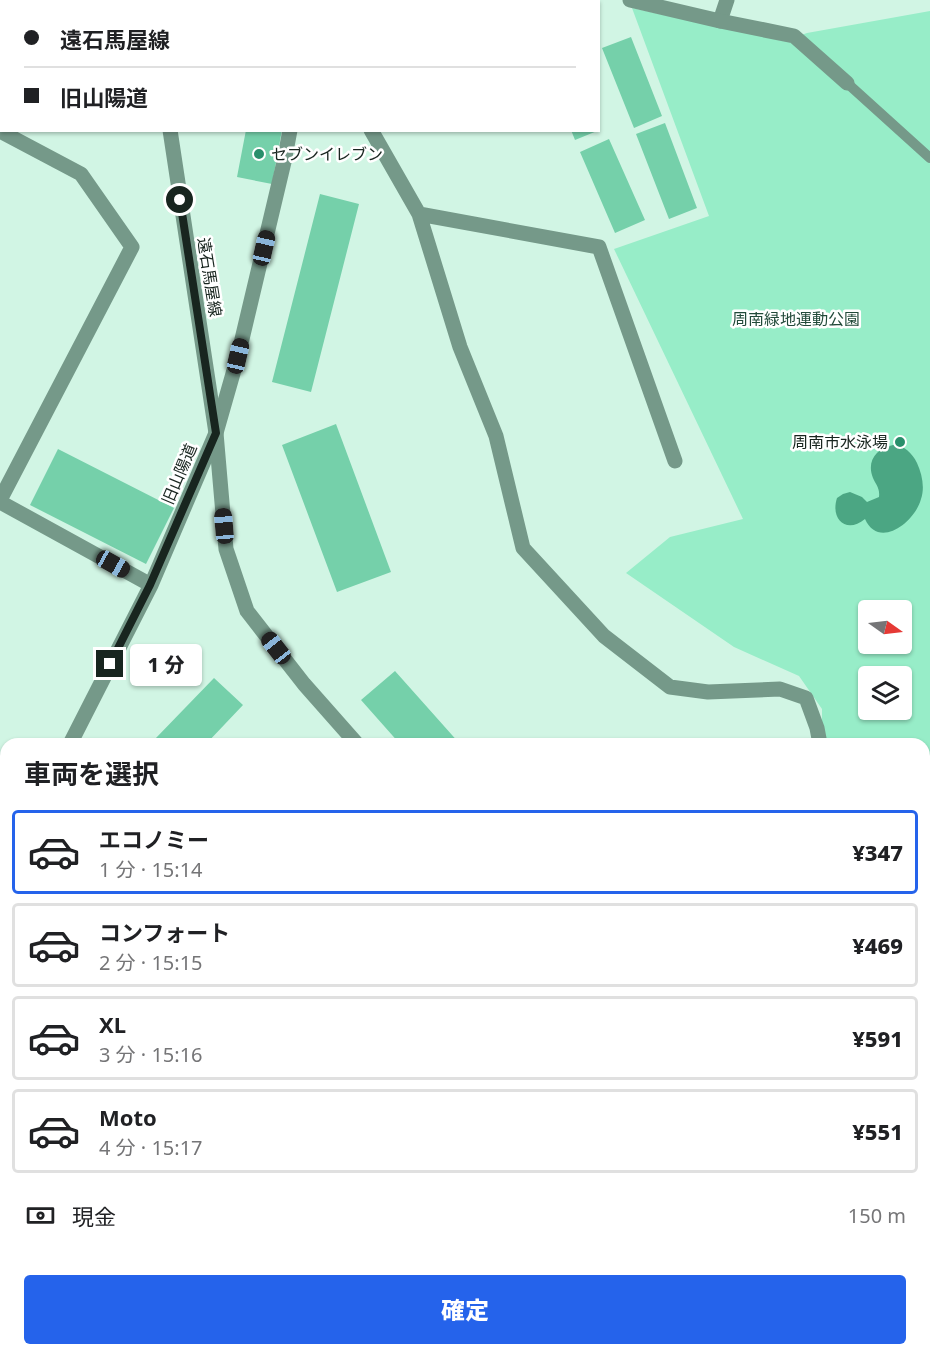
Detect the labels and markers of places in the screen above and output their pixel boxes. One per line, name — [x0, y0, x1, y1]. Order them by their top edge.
place label: セブンイレブン — [271, 143, 383, 165]
marker: セブンイレブン — [252, 147, 266, 161]
place label: 周南市水泳場 — [792, 431, 888, 453]
marker: 周南市水泳場 — [893, 435, 907, 449]

